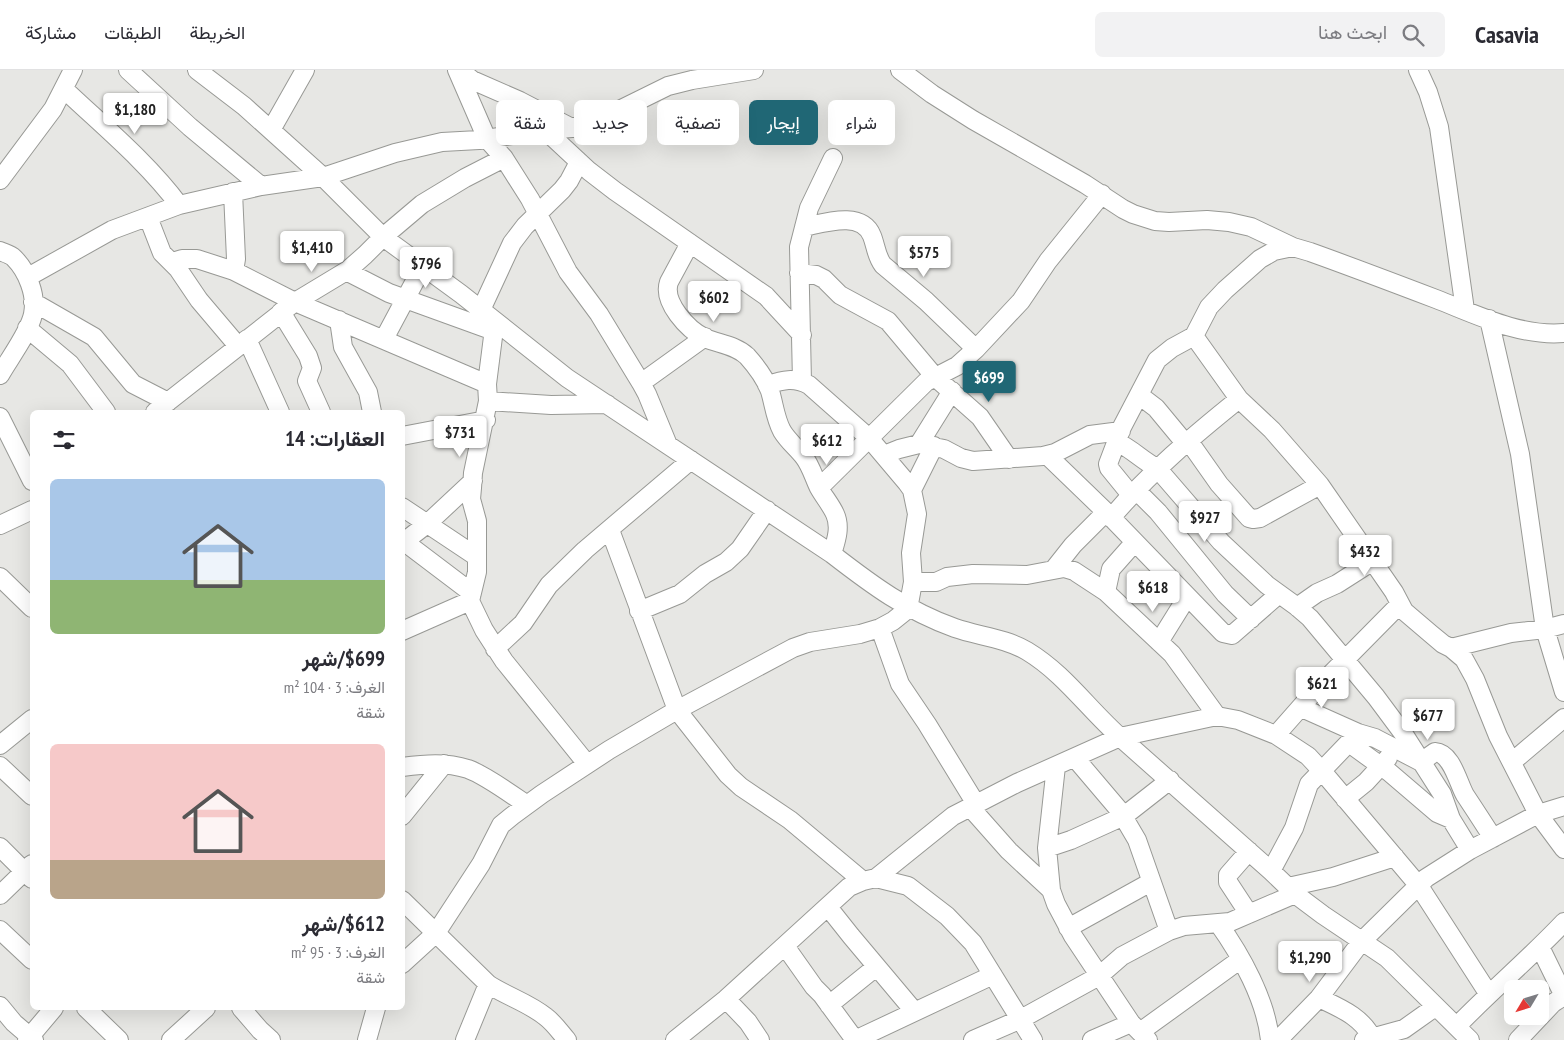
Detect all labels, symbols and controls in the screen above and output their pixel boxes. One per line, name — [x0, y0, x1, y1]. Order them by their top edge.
search box — [1095, 12, 1445, 57]
text: Casavia — [1475, 19, 1539, 50]
text: ابحث هنا — [1318, 20, 1387, 44]
text: مشاركة — [25, 21, 76, 44]
text: الطبقات — [104, 21, 161, 44]
text: الخريطة — [189, 21, 245, 44]
icon: search — [1399, 21, 1427, 49]
pin: $1,180 — [94, 92, 176, 135]
text: $1,180 — [114, 99, 156, 119]
chip: شقة — [496, 100, 564, 145]
chip: جديد — [574, 100, 647, 145]
chip: تصفية — [657, 100, 739, 145]
chip: إيجار — [749, 100, 818, 145]
chip: شراء — [828, 100, 895, 145]
pin: $1,410 — [271, 230, 353, 273]
pin: $575 — [894, 236, 954, 278]
text: $1,410 — [291, 237, 333, 257]
text: $575 — [909, 242, 939, 262]
pin: $796 — [396, 246, 456, 289]
text: $796 — [411, 253, 441, 273]
pin: $602 — [684, 280, 744, 323]
text: $602 — [699, 287, 729, 307]
pin: $699 — [959, 360, 1019, 403]
text: $699 — [974, 367, 1004, 387]
pin: $731 — [430, 416, 490, 458]
text: $731 — [445, 422, 475, 442]
pin: $612 — [797, 424, 857, 466]
text: العقارات: 14 — [285, 425, 385, 452]
icon: filters — [50, 426, 78, 454]
text: $612 — [812, 430, 842, 450]
pin: $927 — [1175, 500, 1235, 543]
text: $927 — [1190, 507, 1220, 527]
icon: home — [173, 511, 263, 601]
pin: $432 — [1335, 534, 1395, 577]
text: $432 — [1350, 541, 1380, 561]
pin: $618 — [1123, 570, 1183, 613]
text: $618 — [1138, 577, 1168, 597]
text: $699/شهر — [302, 645, 385, 672]
pin: $621 — [1292, 666, 1352, 709]
text: $621 — [1307, 673, 1337, 693]
text: الغرف: 3 · 104 m² — [284, 677, 385, 697]
pin: $677 — [1398, 698, 1458, 741]
text: شقة — [356, 702, 385, 722]
text: $677 — [1413, 705, 1443, 725]
icon: home — [173, 776, 263, 866]
text: $612/شهر — [302, 910, 385, 937]
pin: $1,290 — [1269, 940, 1351, 983]
text: الغرف: 3 · 95 m² — [291, 942, 385, 962]
text: $1,290 — [1289, 947, 1331, 967]
text: شقة — [356, 967, 385, 987]
north arrow — [1504, 980, 1549, 1025]
map controls — [1504, 980, 1549, 1025]

